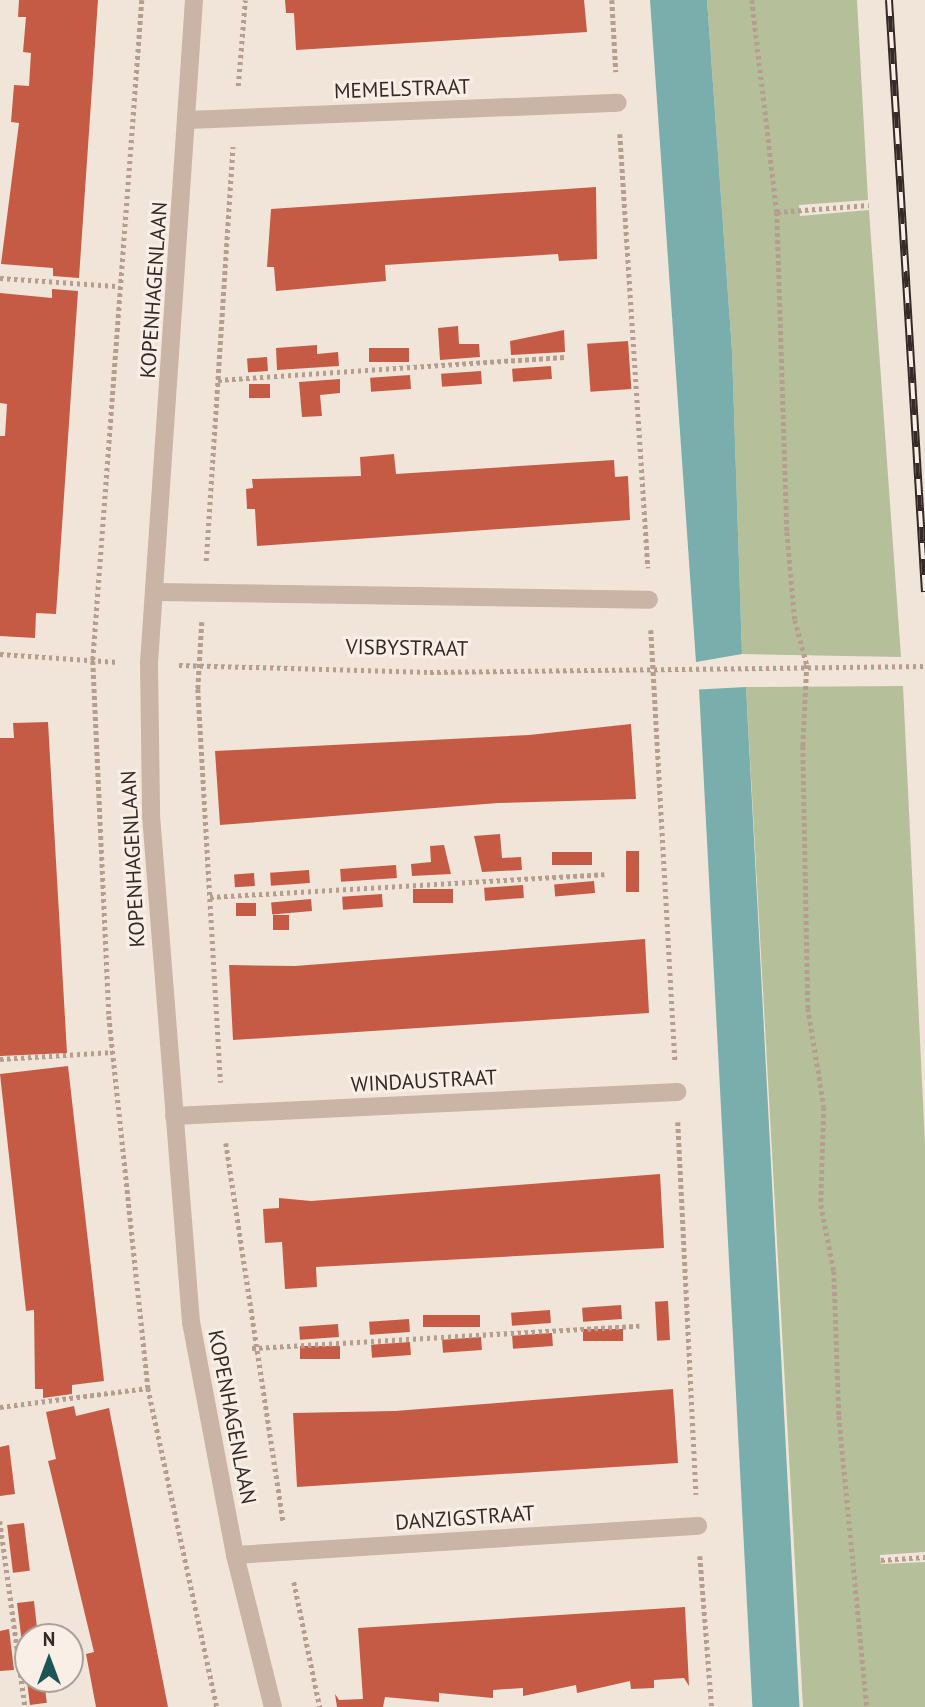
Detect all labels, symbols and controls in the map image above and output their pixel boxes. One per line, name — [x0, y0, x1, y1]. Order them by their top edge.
street label: MEMELSTRAAT — [334, 74, 470, 104]
street label: KOPENHAGENLAAN — [135, 201, 173, 379]
street label: VISBYSTRAAT — [345, 634, 469, 662]
street label: KOPENHAGENLAAN — [116, 770, 150, 948]
street label: WINDAUSTRAAT — [350, 1065, 498, 1097]
street label: KOPENHAGENLAAN — [203, 1328, 261, 1506]
street label: DANZIGSTRAAT — [394, 1501, 536, 1535]
north arrow — [14, 1623, 84, 1693]
text: N — [43, 1627, 55, 1651]

